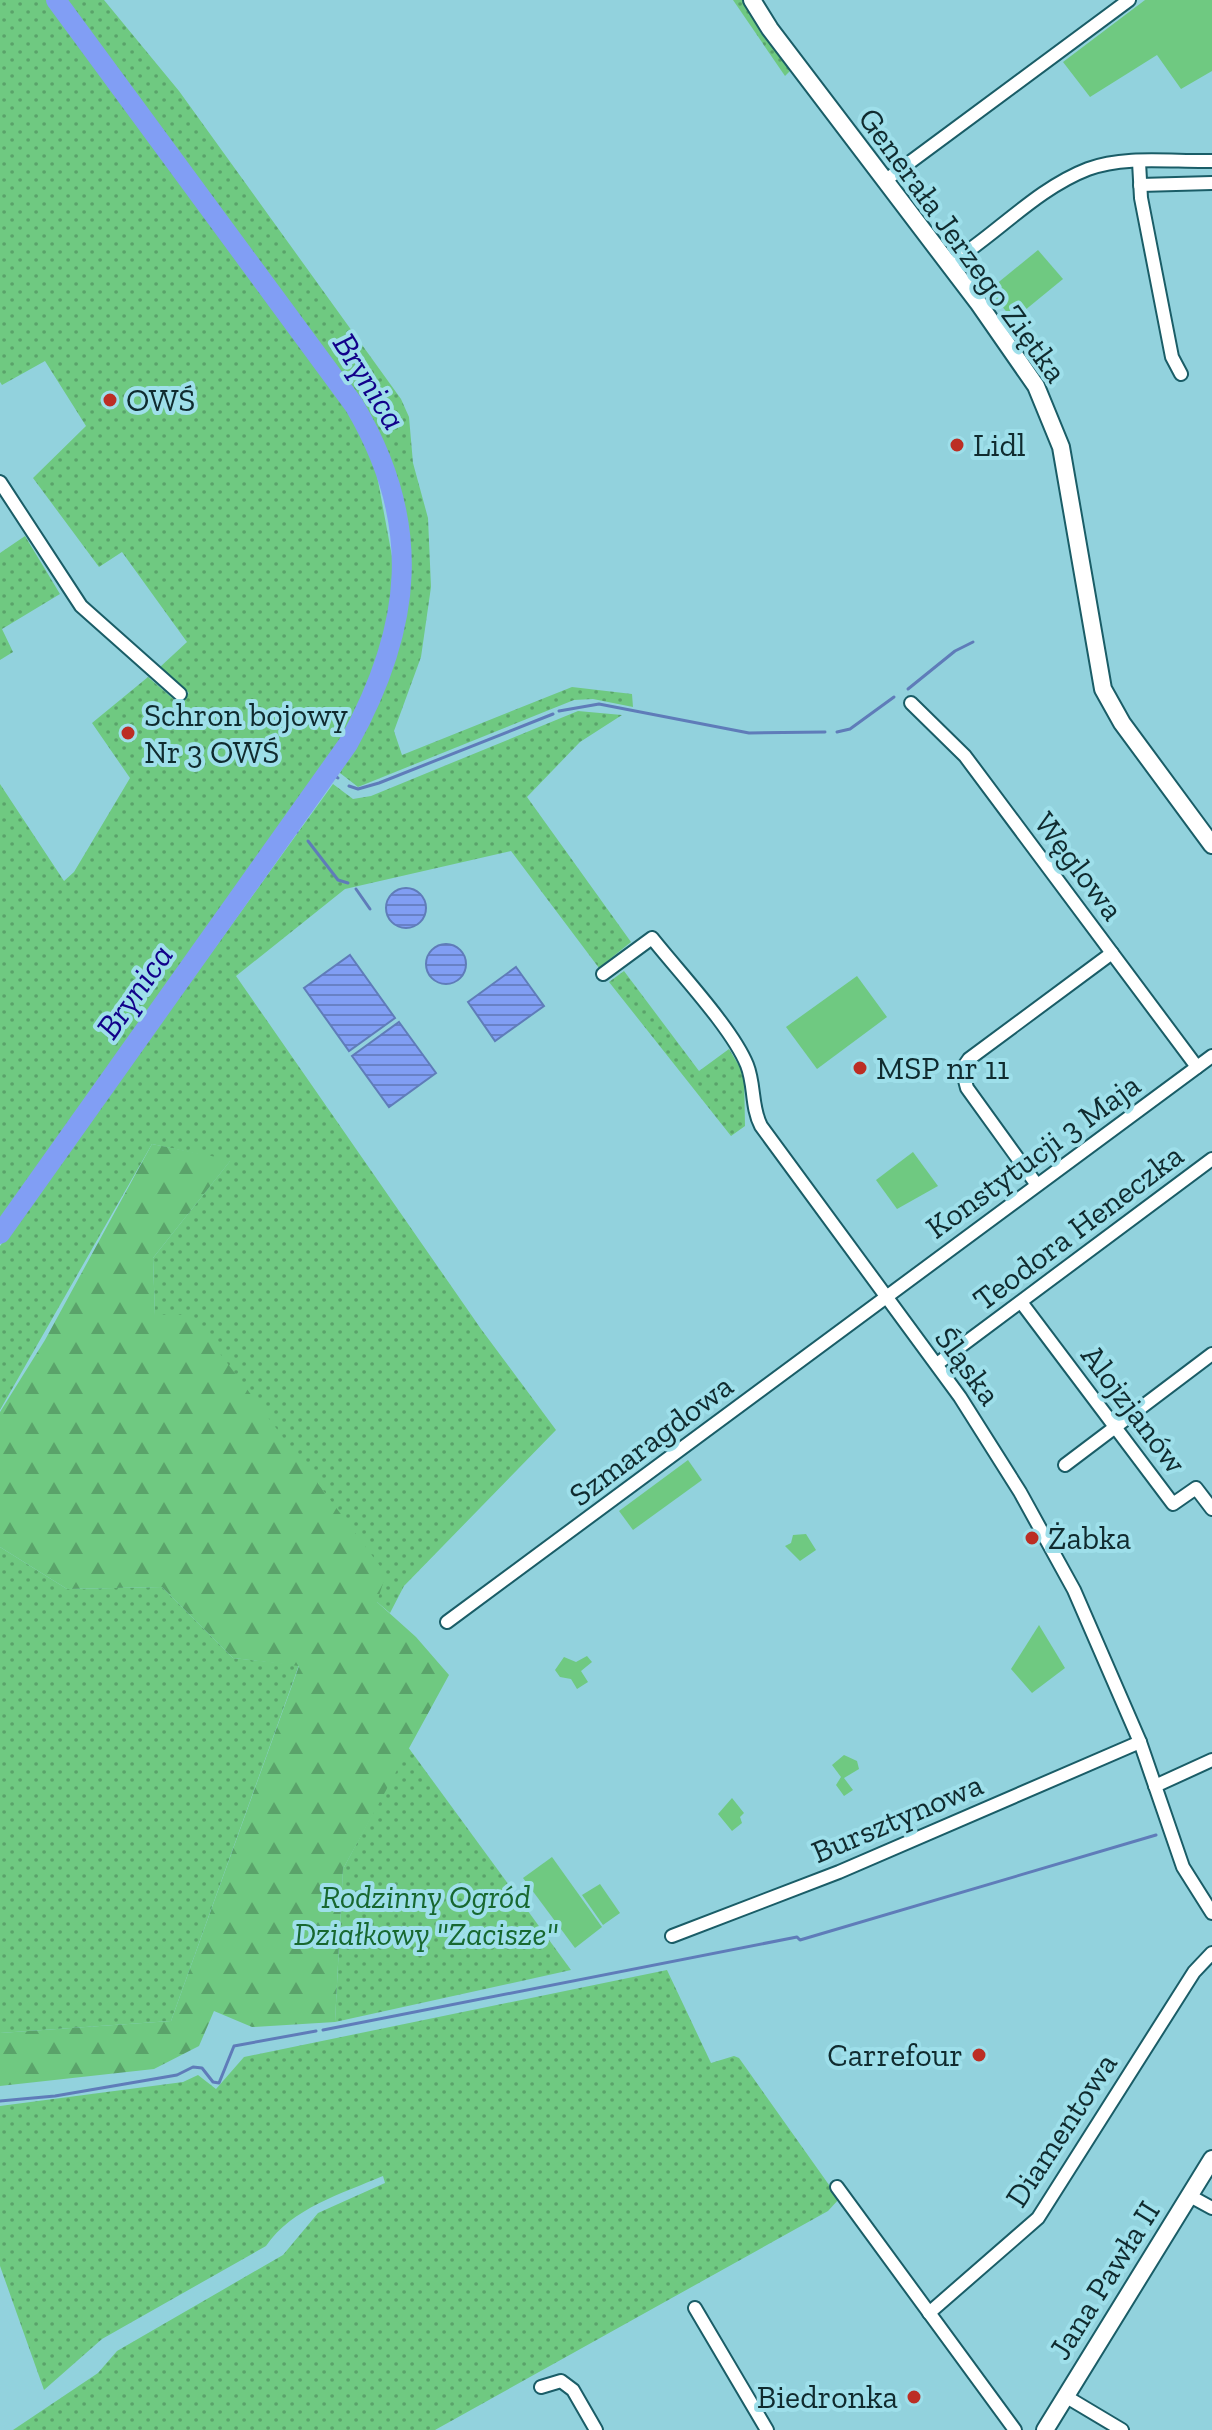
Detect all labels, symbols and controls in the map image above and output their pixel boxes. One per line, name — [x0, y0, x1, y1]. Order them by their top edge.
street label: Generała Jerzego Ziętka — [851, 100, 1075, 390]
water label: Brynica — [324, 325, 415, 437]
place label: OWŚ — [126, 381, 195, 419]
marker: OWŚ — [101, 391, 119, 409]
place label: Lidl — [973, 426, 1025, 464]
marker: Lidl — [948, 436, 966, 454]
place label: Schron bojowy Nr 3 OWŚ — [144, 696, 348, 771]
marker: Schron bojowy Nr 3 OWŚ — [119, 724, 137, 742]
street label: Węglowa — [1026, 804, 1132, 928]
water label: Brynica — [87, 936, 182, 1046]
place label: MSP nr 11 — [876, 1049, 1009, 1087]
marker: MSP nr 11 — [851, 1059, 869, 1077]
street label: Konstytucji 3 Maja — [918, 1066, 1148, 1246]
street label: Teodora Heneczka — [966, 1136, 1190, 1318]
street label: Śląska — [927, 1320, 1009, 1412]
street label: Alojzjanów — [1073, 1337, 1195, 1481]
street label: Szmaragdowa — [562, 1366, 740, 1514]
place label: Żabka — [1048, 1519, 1131, 1557]
marker: Żabka — [1023, 1529, 1041, 1547]
street label: Bursztynowa — [806, 1765, 988, 1871]
park label: Rodzinny Ogród Działkowy "Zacisze" — [294, 1878, 558, 1953]
place label: Carrefour — [827, 2036, 963, 2074]
marker: Carrefour — [970, 2046, 988, 2064]
street label: Diamentowa — [997, 2046, 1125, 2214]
street label: Jana Pawła II — [1040, 2194, 1168, 2366]
place label: Biedronka — [757, 2378, 898, 2416]
marker: Biedronka — [905, 2388, 923, 2406]

